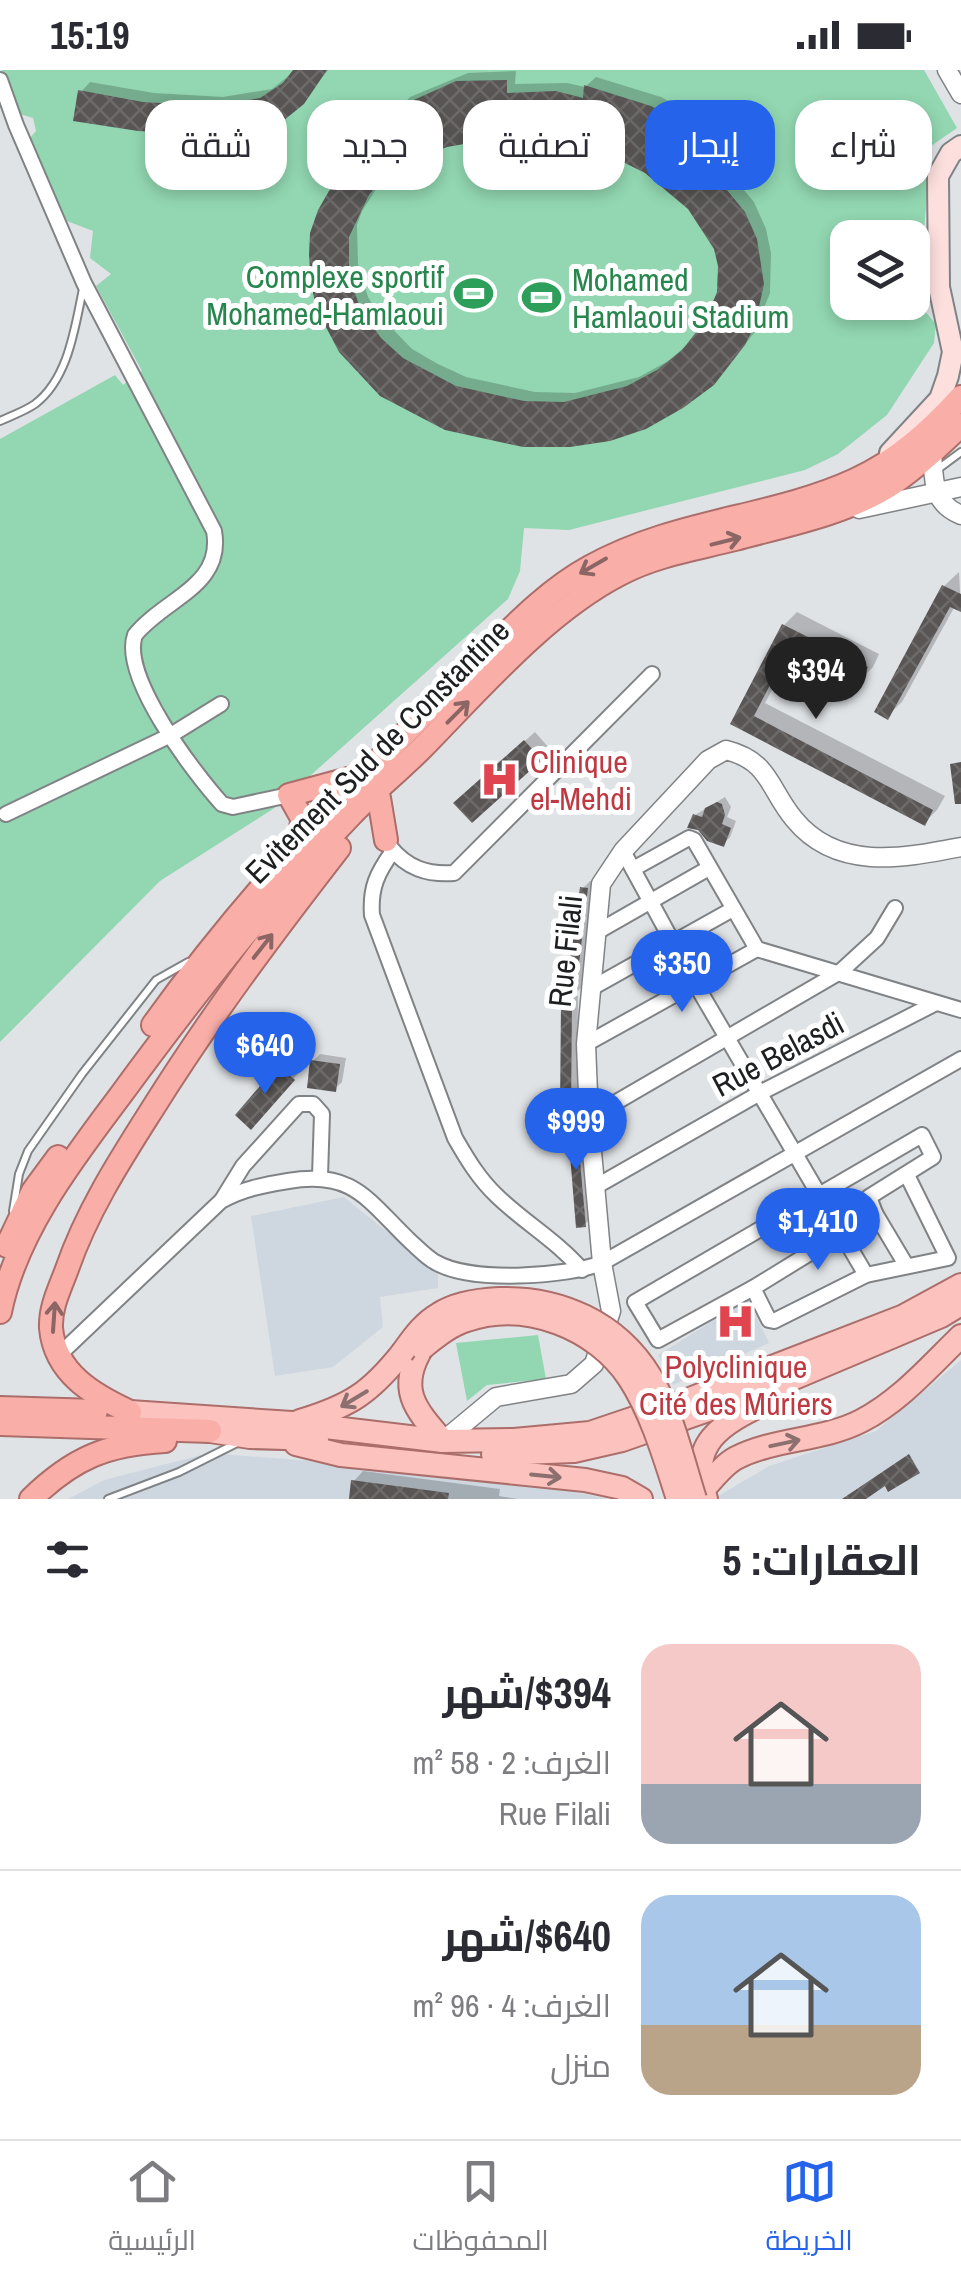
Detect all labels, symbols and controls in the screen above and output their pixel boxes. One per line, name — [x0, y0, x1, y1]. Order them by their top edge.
text: 15:19 — [50, 10, 130, 61]
chip: شقة — [145, 100, 287, 190]
chip: جديد — [307, 100, 443, 190]
chip: تصفية — [463, 100, 625, 190]
chip: إيجار — [645, 100, 775, 190]
chip: شراء — [795, 100, 932, 190]
map controls — [830, 220, 930, 320]
button: layers — [830, 220, 930, 320]
place label: Complexe sportif Mohamed-Hamlaoui — [206, 255, 445, 335]
place label: Mohamed Hamlaoui Stadium — [572, 258, 789, 338]
sports icon: Complexe sportif Mohamed-Hamlaoui — [453, 273, 495, 315]
sports icon: Mohamed Hamlaoui Stadium — [521, 276, 563, 318]
one-way arrow — [709, 531, 741, 549]
one-way arrow — [579, 556, 608, 576]
street label: Evitement Sud de Constantine — [235, 609, 519, 893]
pin: $394 — [757, 637, 875, 722]
text: $394 — [787, 648, 845, 691]
one-way arrow — [446, 700, 470, 724]
place label: Clinique el-Mehdi — [530, 740, 632, 820]
hospital icon: Clinique el-Mehdi — [479, 758, 521, 800]
street label: Rue Filali — [538, 893, 592, 1009]
pin: $350 — [623, 930, 741, 1015]
one-way arrow — [253, 933, 274, 960]
text: $350 — [653, 941, 711, 984]
street label: Rue Belasdi — [705, 1001, 851, 1107]
pin: $640 — [206, 1012, 324, 1097]
text: $640 — [236, 1023, 294, 1066]
pin: $999 — [517, 1088, 635, 1173]
text: $999 — [547, 1099, 605, 1142]
pin: $1,410 — [737, 1188, 899, 1273]
text: $1,410 — [778, 1199, 858, 1242]
hospital icon: Polyclinique Cité des Mûriers — [715, 1300, 757, 1342]
one-way arrow — [45, 1301, 64, 1334]
place label: Polyclinique Cité des Mûriers — [639, 1345, 833, 1425]
one-way arrow — [340, 1389, 369, 1409]
one-way arrow — [768, 1433, 800, 1452]
one-way arrow — [529, 1467, 562, 1486]
icon: filters — [40, 1532, 95, 1587]
text: العقارات: 5 — [722, 1532, 921, 1588]
text: $394/شهر — [443, 1665, 611, 1721]
icon: home — [721, 1684, 841, 1804]
text: الغرف: 2 · 58 m² — [412, 1741, 611, 1784]
text: Rue Filali — [499, 1792, 611, 1835]
text: $640/شهر — [443, 1908, 611, 1964]
icon: home — [721, 1935, 841, 2055]
text: الغرف: 4 · 96 m² — [412, 1984, 611, 2027]
text: منزل — [550, 2044, 611, 2087]
tab: الرئيسية — [108, 2154, 196, 2266]
tab: المحفوظات — [413, 2154, 549, 2266]
tab: الخريطة — [765, 2154, 853, 2266]

